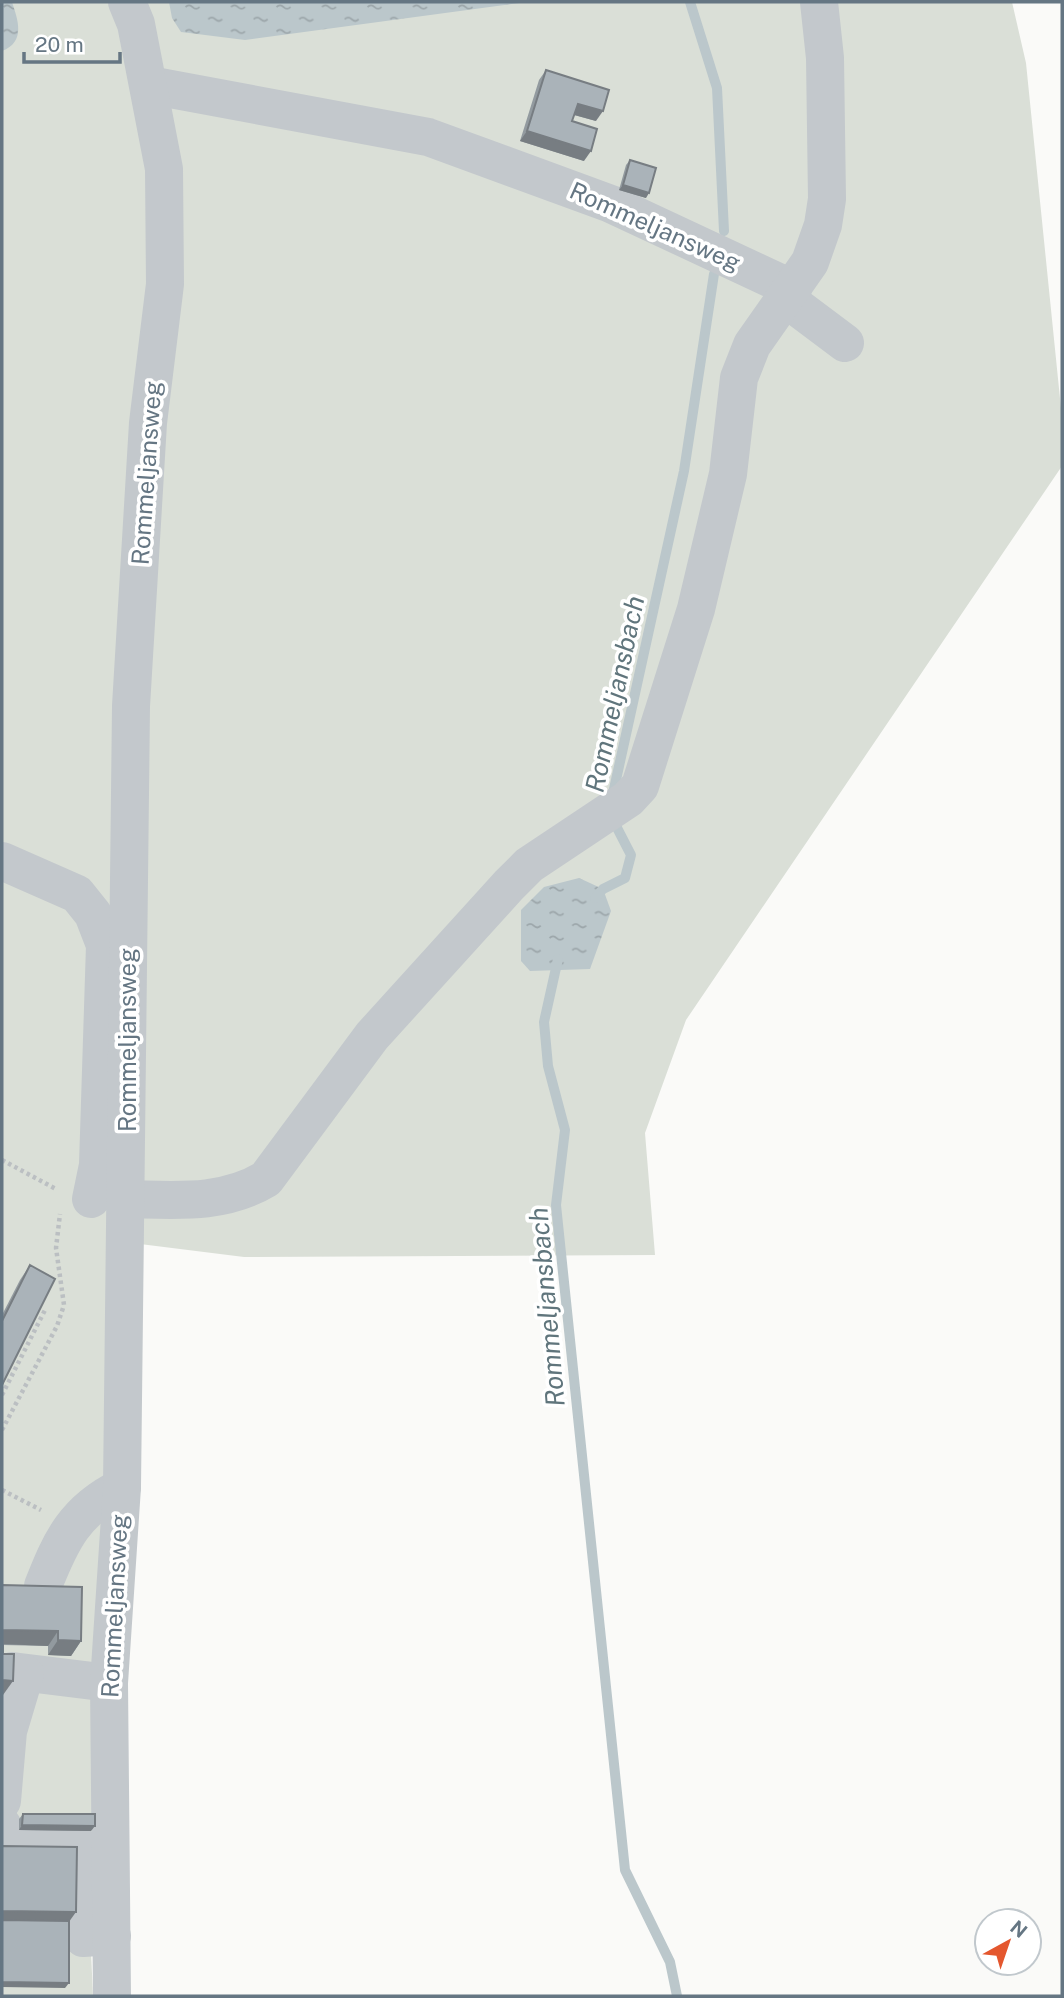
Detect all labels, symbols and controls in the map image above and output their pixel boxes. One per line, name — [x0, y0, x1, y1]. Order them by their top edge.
scale bar — [24, 21, 121, 65]
text: 20 m — [35, 32, 84, 57]
street label: Rommeljansweg — [566, 176, 745, 276]
street label: Rommeljansweg — [126, 380, 166, 566]
water label: Rommeljansbach — [579, 593, 650, 795]
street label: Rommeljansweg — [113, 948, 141, 1132]
water label: Rommeljansbach — [522, 1206, 571, 1408]
street label: Rommeljansweg — [95, 1513, 133, 1699]
north arrow — [973, 1907, 1043, 1977]
text: N — [1006, 1916, 1032, 1942]

